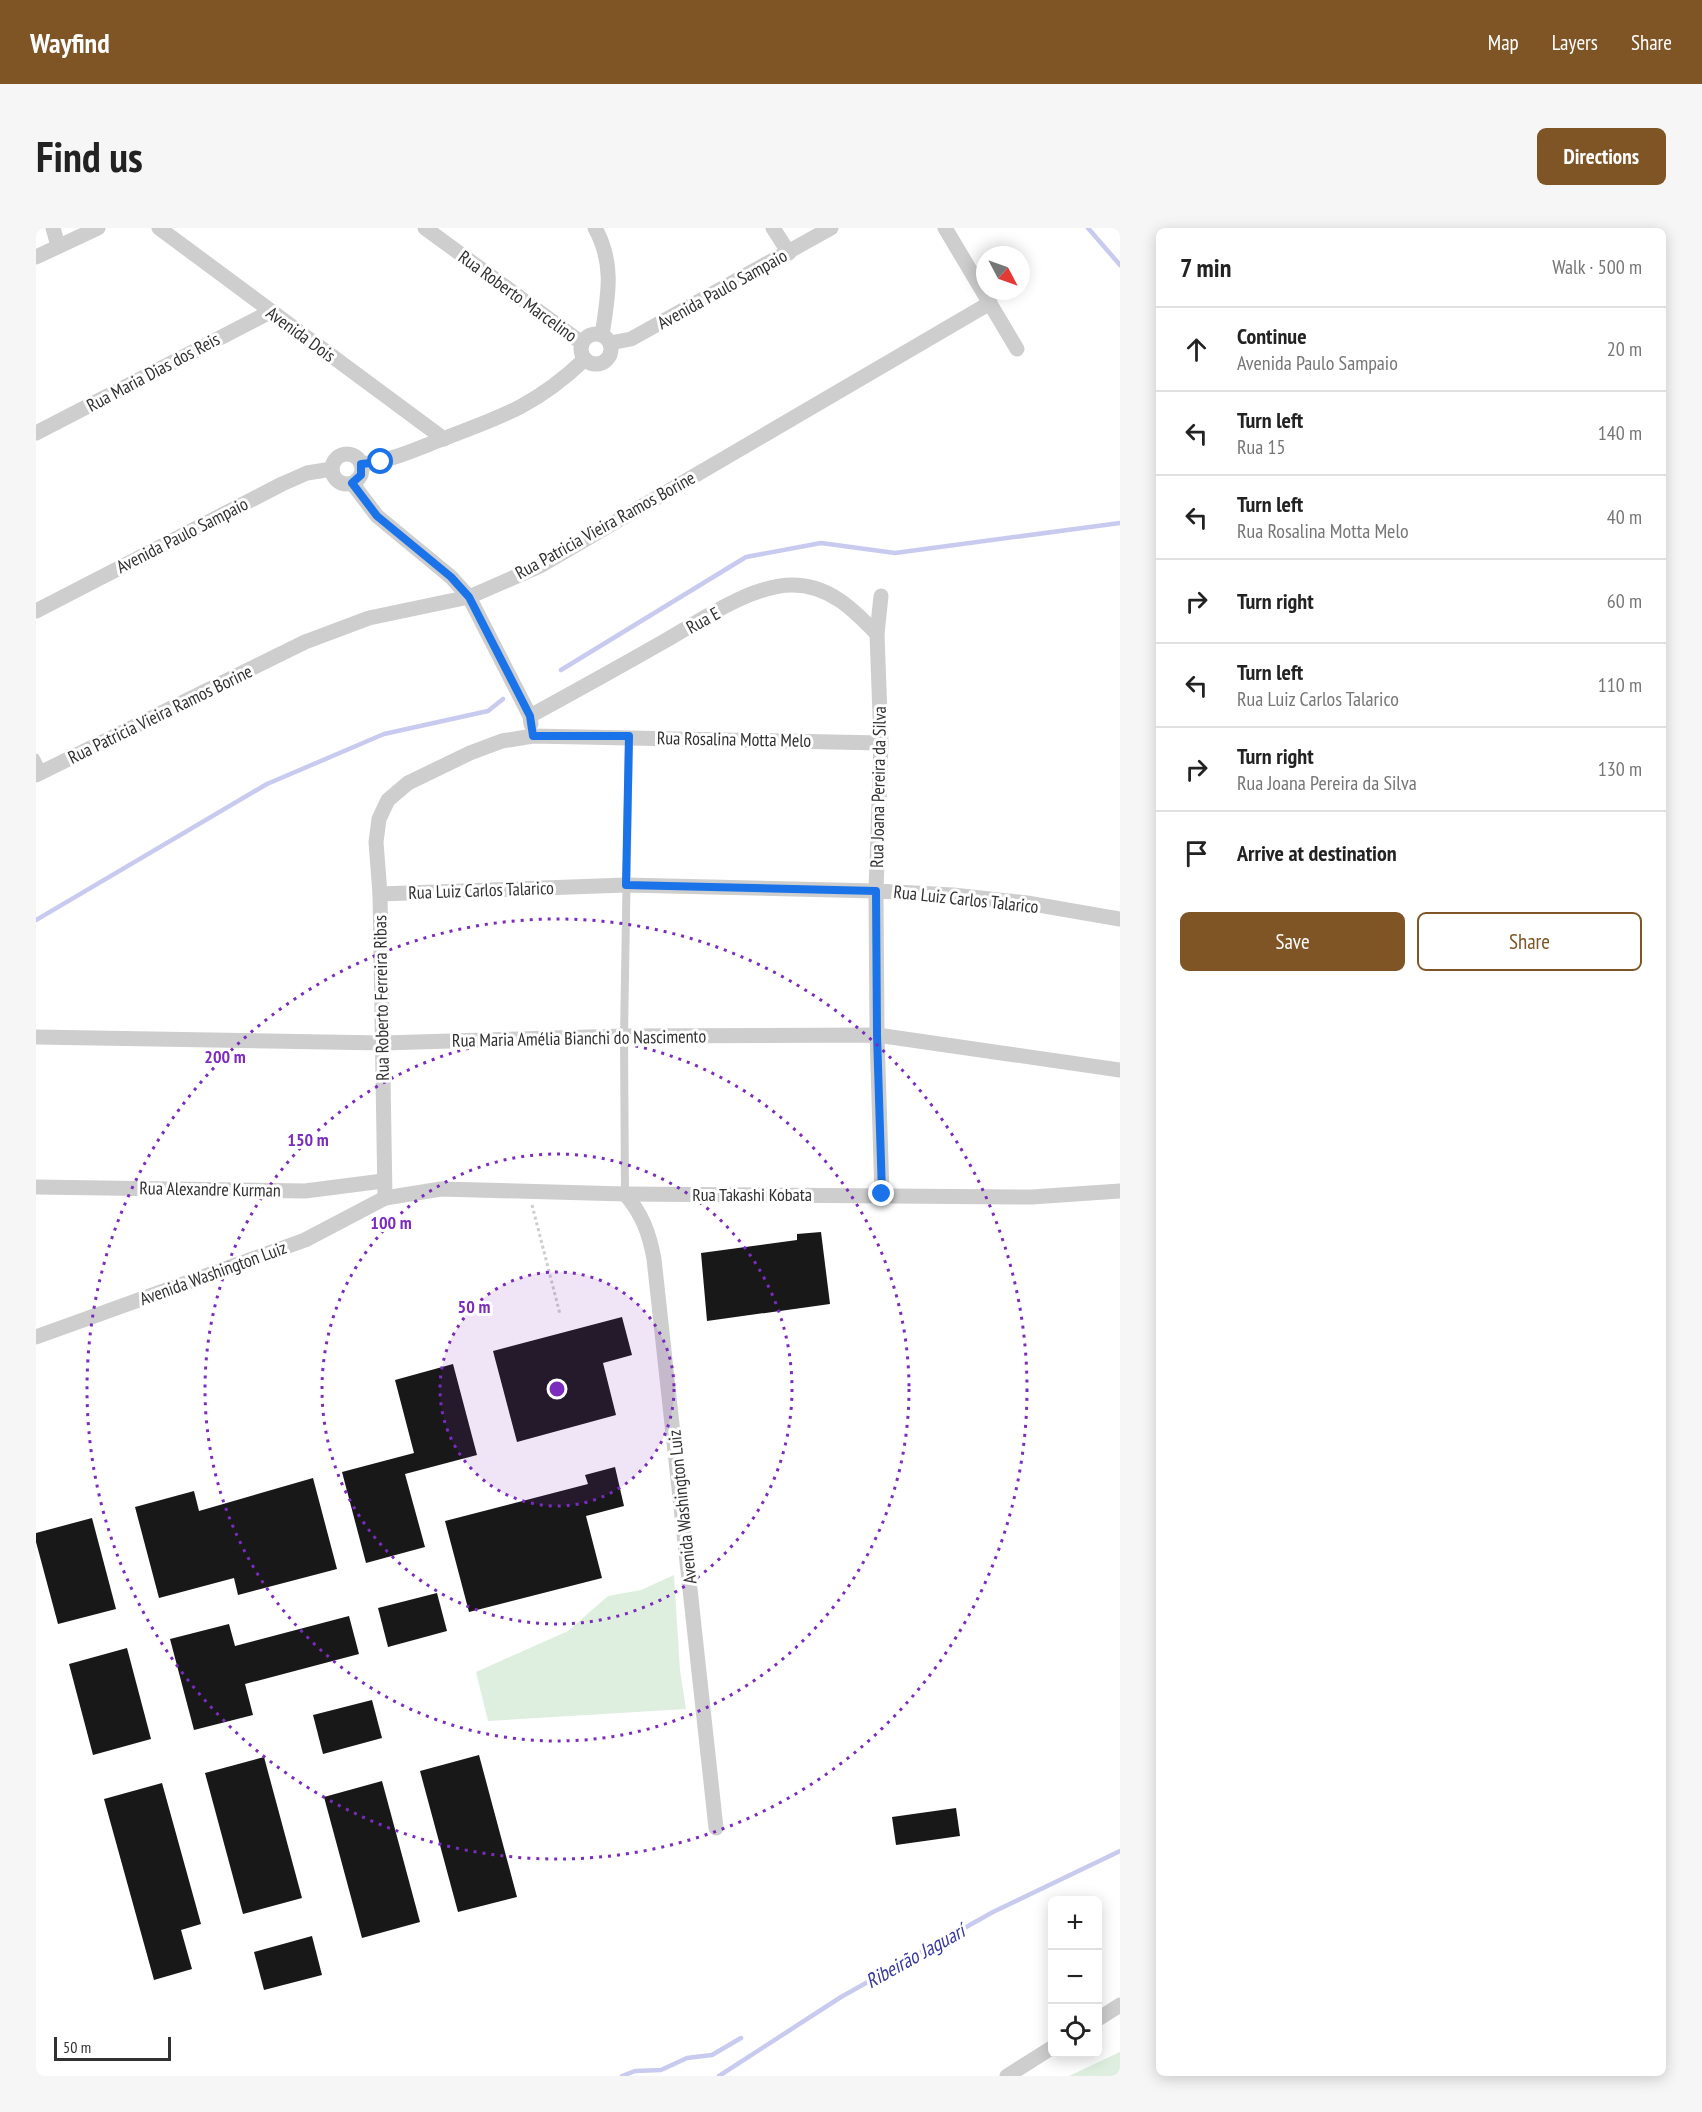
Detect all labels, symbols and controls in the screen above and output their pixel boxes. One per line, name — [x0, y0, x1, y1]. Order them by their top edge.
text: Wayfind — [30, 24, 110, 61]
text: Map — [1488, 29, 1519, 56]
text: Layers — [1552, 29, 1598, 56]
text: Share — [1631, 29, 1672, 56]
button: Directions — [1537, 128, 1666, 185]
text: Find us — [36, 129, 143, 184]
street label: Avenida Paulo Sampaio — [653, 244, 791, 334]
street label: Rua Roberto Marcelino — [454, 245, 582, 347]
north arrow — [976, 246, 1030, 300]
text: 7 min — [1180, 251, 1231, 284]
text: Walk · 500 m — [1552, 254, 1642, 280]
street label: Avenida Dois — [262, 301, 340, 367]
text: Continue — [1237, 322, 1307, 350]
street label: Rua Maria Dias dos Reis — [83, 327, 223, 417]
icon: ahead — [1180, 333, 1213, 366]
text: 20 m — [1607, 336, 1642, 362]
text: Avenida Paulo Sampaio — [1237, 350, 1398, 376]
text: Turn left — [1237, 406, 1303, 434]
icon: left — [1180, 417, 1213, 450]
text: 140 m — [1598, 420, 1642, 446]
text: Rua 15 — [1237, 434, 1286, 460]
route start — [367, 448, 393, 474]
street label: Rua Patricia Vieira Ramos Borine — [511, 466, 699, 584]
text: Turn left — [1237, 490, 1303, 518]
street label: Avenida Paulo Sampaio — [112, 492, 252, 578]
icon: left — [1180, 501, 1213, 534]
text: 40 m — [1607, 504, 1642, 530]
text: Rua Rosalina Motta Melo — [1237, 518, 1409, 544]
icon: right — [1180, 585, 1213, 618]
text: Turn right — [1237, 587, 1314, 615]
text: 60 m — [1607, 588, 1642, 614]
street label: Rua E — [682, 601, 724, 639]
text: Turn left — [1237, 658, 1303, 686]
street label: Rua Patricia Vieira Ramos Borine — [64, 659, 256, 769]
icon: left — [1180, 669, 1213, 702]
text: 110 m — [1598, 672, 1642, 698]
text: Rua Luiz Carlos Talarico — [1237, 686, 1399, 712]
street label: Rua Joana Pereira da Silva — [865, 706, 891, 868]
street label: Rua Rosalina Motta Melo — [657, 726, 812, 752]
text: Turn right — [1237, 742, 1314, 770]
icon: right — [1180, 753, 1213, 786]
text: 130 m — [1598, 756, 1642, 782]
text: Rua Joana Pereira da Silva — [1237, 770, 1417, 796]
icon: arrive — [1180, 837, 1213, 870]
text: Arrive at destination — [1237, 839, 1397, 867]
street label: Rua Luiz Carlos Talarico — [408, 876, 554, 904]
street label: Rua Luiz Carlos Talarico — [892, 880, 1040, 918]
button: Save — [1180, 912, 1405, 971]
button: Share — [1417, 912, 1642, 971]
street label: Rua Roberto Ferreira Ribas — [368, 915, 394, 1081]
street label: Rua Maria Amélia Bianchi do Nascimento — [452, 1024, 706, 1052]
text: 200 m — [204, 1045, 246, 1068]
text: 150 m — [287, 1128, 329, 1151]
street label: Rua Alexandre Kurman — [139, 1176, 281, 1202]
route end — [868, 1180, 894, 1206]
street label: Rua Takashi Kobata — [692, 1183, 812, 1206]
text: 100 m — [370, 1211, 412, 1234]
street label: Avenida Washington Luiz — [136, 1236, 290, 1310]
text: 50 m — [458, 1295, 490, 1318]
centre of rings — [547, 1379, 567, 1399]
street label: Avenida Washington Luiz — [662, 1429, 702, 1585]
map controls — [1048, 1896, 1102, 2058]
button: + — [1048, 1896, 1102, 1950]
water label: Ribeirão Jaguarí — [861, 1916, 972, 1994]
button: − — [1048, 1950, 1102, 2004]
button: locate — [1048, 2004, 1102, 2058]
scale bar — [54, 2034, 171, 2062]
text: 50 m — [63, 2037, 91, 2057]

